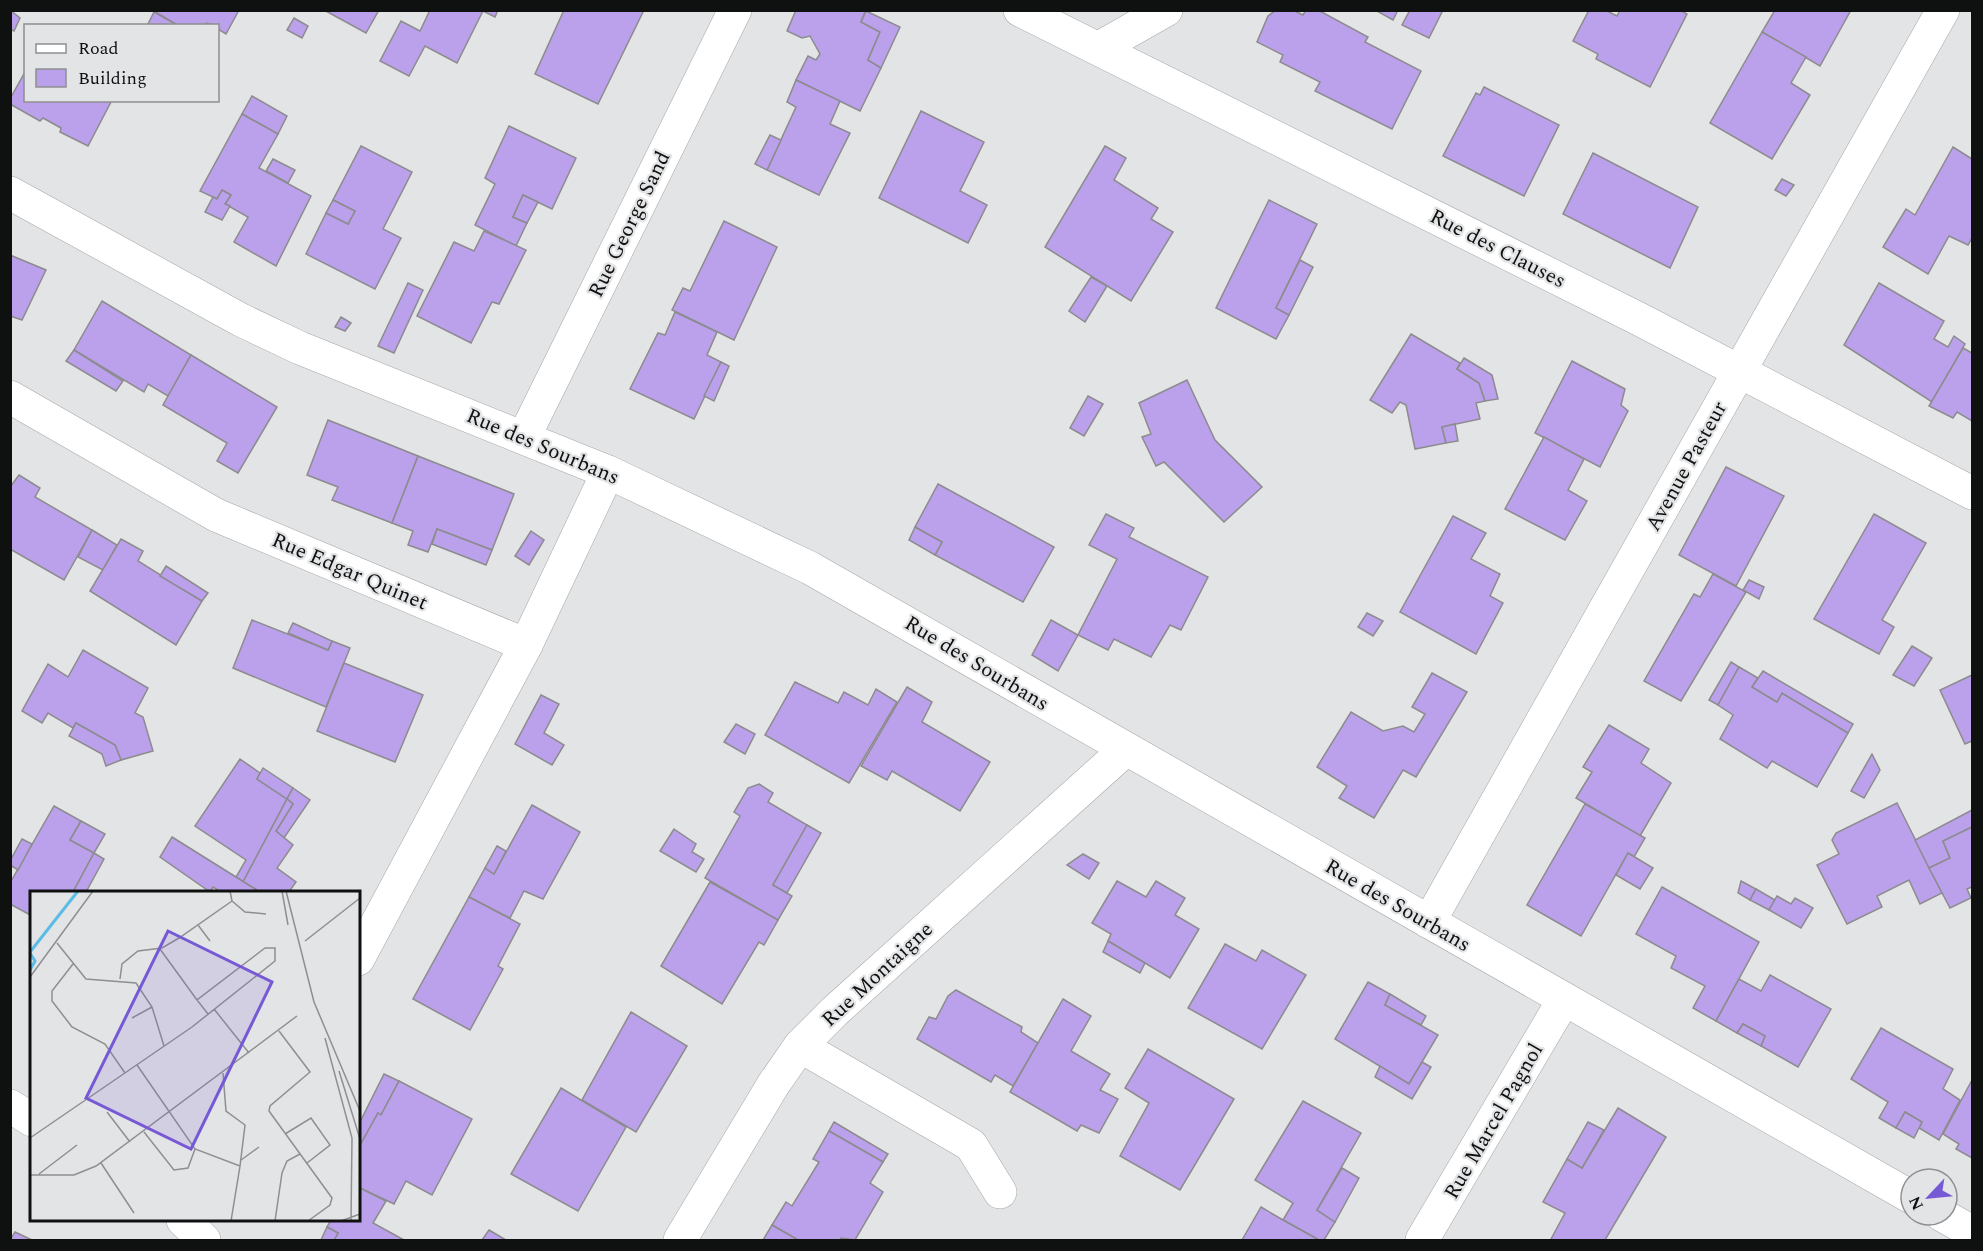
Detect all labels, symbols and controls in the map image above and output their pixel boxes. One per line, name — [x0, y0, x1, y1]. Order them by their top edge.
legend — [24, 24, 219, 102]
text: Road — [78, 35, 119, 62]
text: Building — [78, 65, 147, 92]
street label: Rue George Sand — [581, 146, 679, 303]
street label: Rue des Clauses — [1424, 201, 1571, 297]
street label: Avenue Pasteur — [1638, 396, 1736, 537]
street label: Rue des Sourbans — [461, 400, 624, 494]
street label: Rue Edgar Quinet — [267, 525, 433, 619]
street label: Rue des Sourbans — [898, 608, 1055, 720]
street label: Rue des Sourbans — [1319, 851, 1476, 961]
inset map — [30, 891, 360, 1221]
street label: Rue Montaigne — [815, 914, 941, 1035]
street label: Rue Marcel Pagnol — [1436, 1037, 1552, 1206]
north arrow — [1899, 1167, 1959, 1227]
text: N — [1903, 1192, 1930, 1214]

